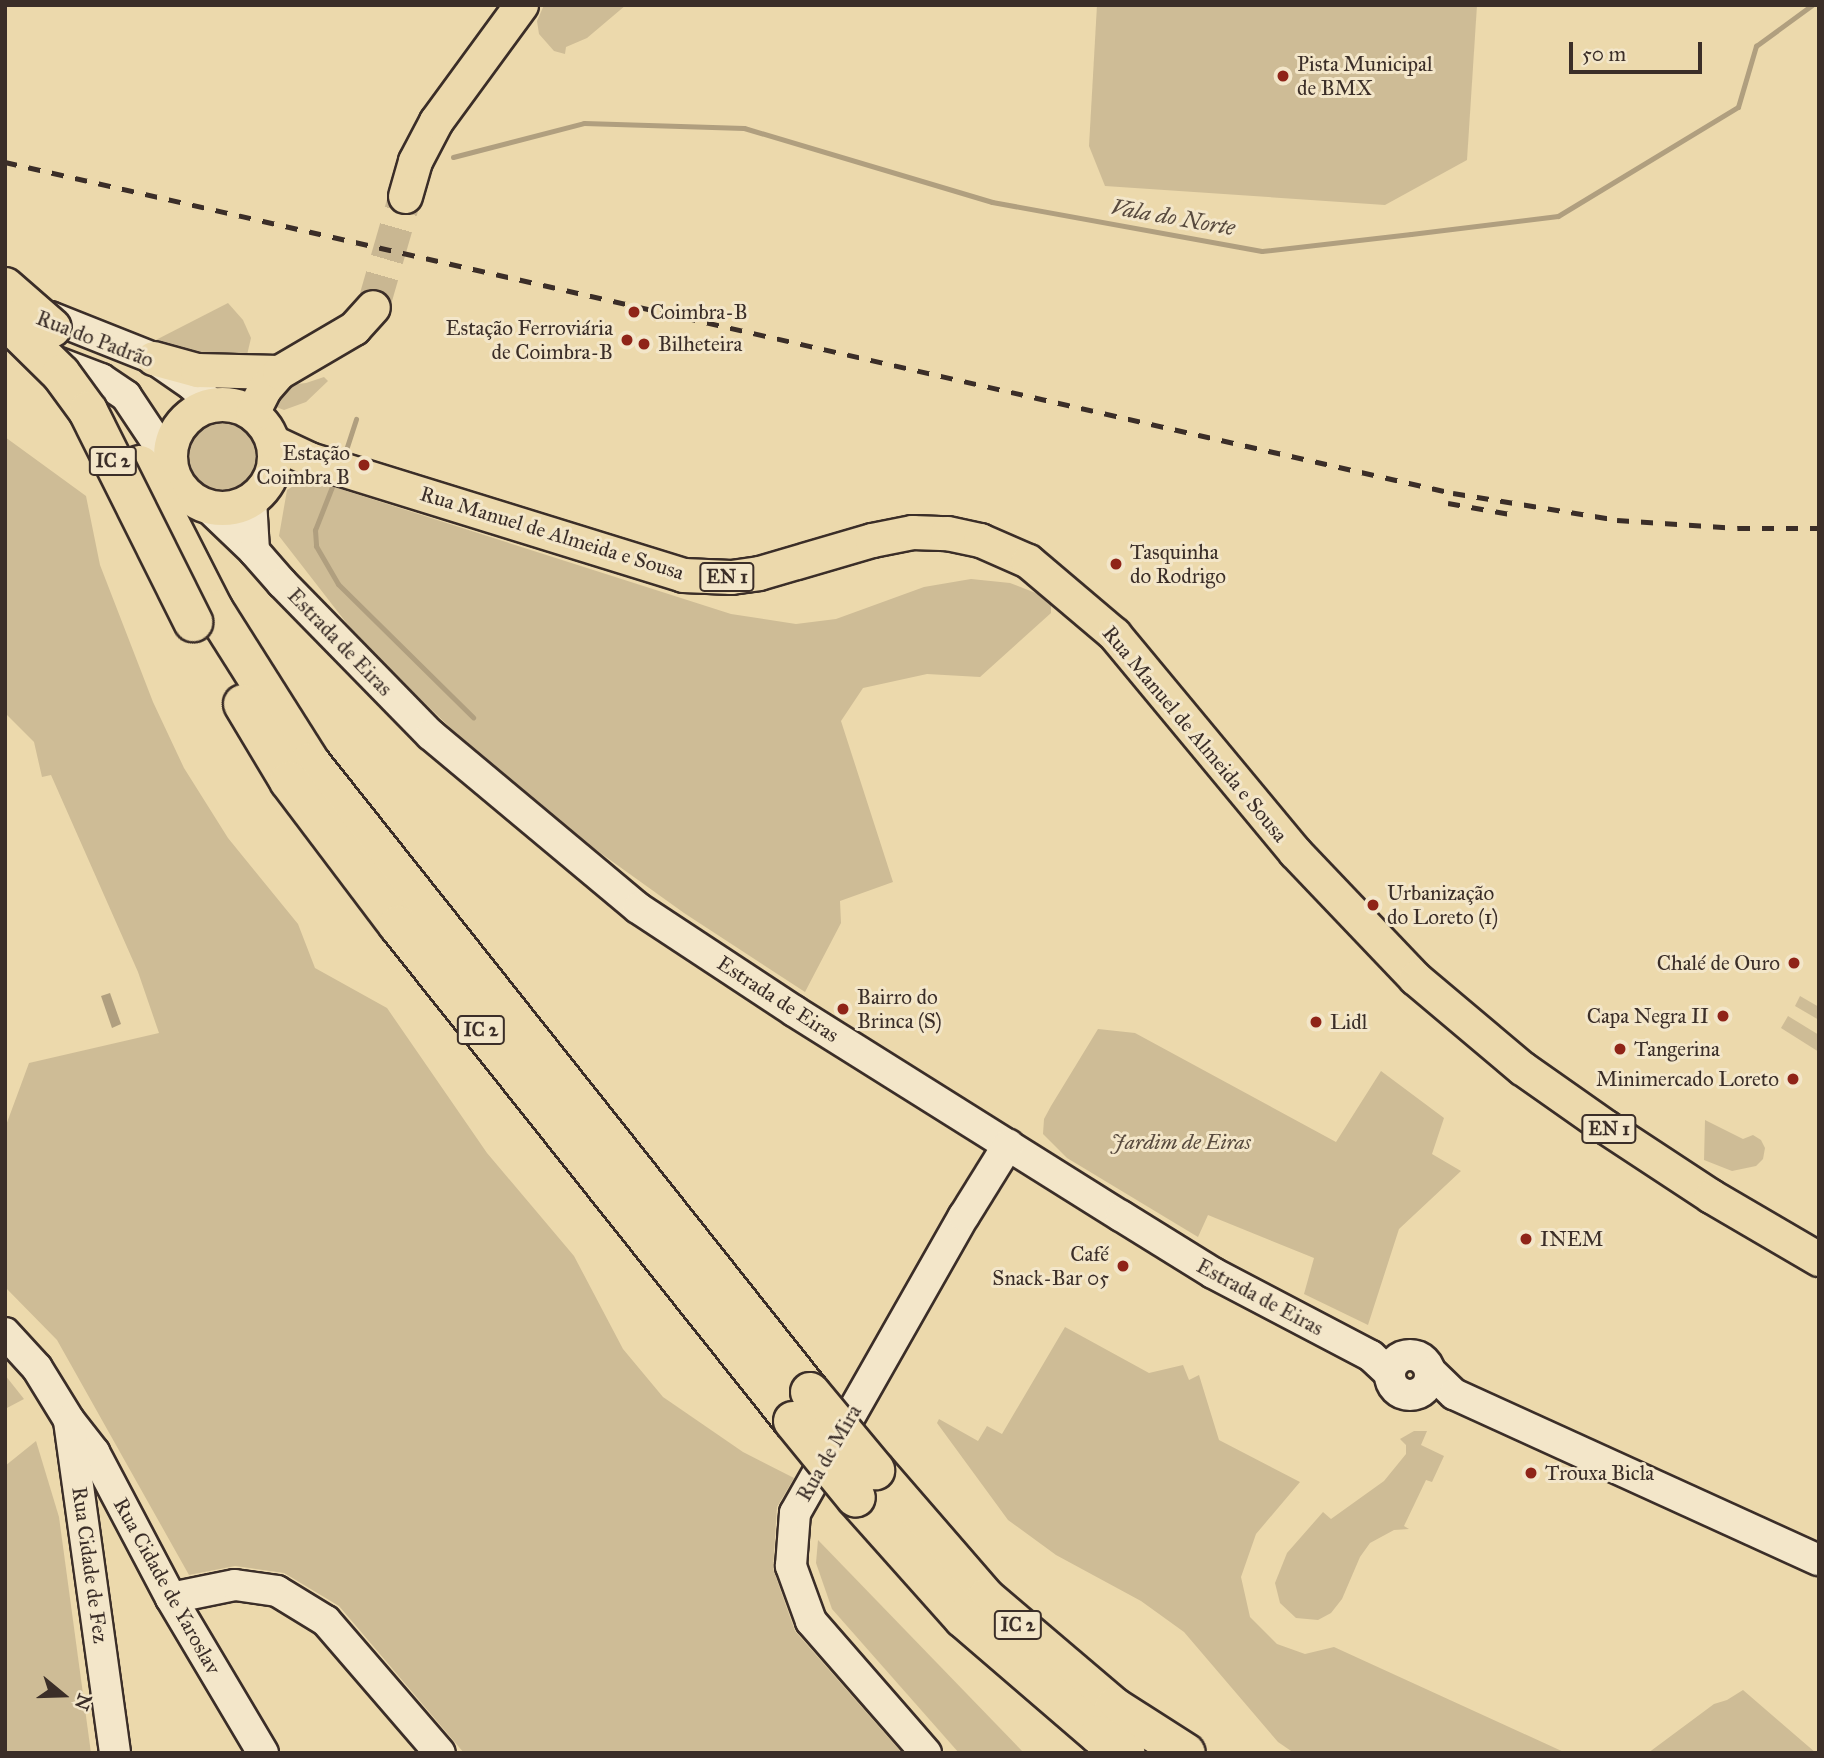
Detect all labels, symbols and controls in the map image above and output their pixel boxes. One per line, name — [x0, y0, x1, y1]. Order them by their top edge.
scale bar — [1572, 28, 1705, 72]
text: 50 m — [1582, 41, 1626, 67]
place label: Pista Municipal de BMX — [1297, 51, 1433, 101]
marker: Pista Municipal de BMX — [1275, 68, 1291, 84]
water label: Vala do Norte — [1109, 193, 1237, 241]
place label: Coimbra-B — [650, 299, 748, 325]
marker: Coimbra-B — [624, 302, 644, 322]
street label: Rua do Padrão — [33, 305, 157, 373]
place label: Estação Ferroviária de Coimbra-B — [445, 315, 613, 365]
place label: Bilheteira — [658, 331, 742, 357]
marker: Estação Ferroviária de Coimbra-B — [619, 332, 635, 348]
marker: Bilheteira — [636, 336, 652, 352]
place label: Estação Coimbra B — [256, 440, 350, 490]
road number: IC 2 — [88, 446, 138, 476]
marker: Estação Coimbra B — [356, 457, 372, 473]
street label: Rua Manuel de Almeida e Sousa — [417, 481, 687, 585]
place label: Tasquinha do Rodrigo — [1130, 539, 1226, 589]
marker: Tasquinha do Rodrigo — [1108, 556, 1124, 572]
road number: EN 1 — [699, 562, 755, 592]
street label: Estrada de Eiras — [282, 583, 398, 701]
street label: Rua Manuel de Almeida e Sousa — [1097, 621, 1293, 847]
place label: Urbanização do Loreto (1) — [1387, 880, 1498, 930]
marker: Urbanização do Loreto (1) — [1365, 897, 1381, 913]
street label: Estrada de Eiras — [712, 950, 844, 1048]
place label: Chalé de Ouro — [1657, 950, 1780, 976]
marker: Chalé de Ouro — [1786, 955, 1802, 971]
place label: Bairro do Brinca (S) — [857, 984, 942, 1034]
marker: Bairro do Brinca (S) — [835, 1001, 851, 1017]
place label: Capa Negra II — [1587, 1003, 1709, 1029]
marker: Capa Negra II — [1715, 1008, 1731, 1024]
place label: Lidl — [1330, 1009, 1367, 1035]
road number: IC 2 — [456, 1014, 505, 1046]
marker: Lidl — [1308, 1014, 1324, 1030]
place label: Tangerina — [1634, 1036, 1720, 1062]
marker: Tangerina — [1612, 1041, 1628, 1057]
place label: Minimercado Loreto — [1596, 1066, 1779, 1092]
marker: Minimercado Loreto — [1785, 1071, 1801, 1087]
road number: EN 1 — [1581, 1114, 1637, 1144]
park label: Jardim de Eiras — [1111, 1129, 1251, 1155]
place label: INEM — [1540, 1226, 1604, 1252]
marker: INEM — [1518, 1231, 1534, 1247]
place label: Café Snack-Bar 05 — [992, 1241, 1109, 1291]
street label: Estrada de Eiras — [1192, 1253, 1328, 1341]
marker: Café Snack-Bar 05 — [1115, 1258, 1131, 1274]
street label: Rua de Mira — [791, 1400, 867, 1506]
place label: Trouxa Bicla — [1545, 1460, 1654, 1486]
marker: Trouxa Bicla — [1523, 1465, 1539, 1481]
street label: Rua Cidade de Fez — [67, 1485, 113, 1645]
street label: Rua Cidade de Yaroslav — [108, 1493, 226, 1679]
road number: IC 2 — [993, 1610, 1042, 1640]
north arrow — [28, 1660, 98, 1730]
text: N — [70, 1691, 97, 1713]

